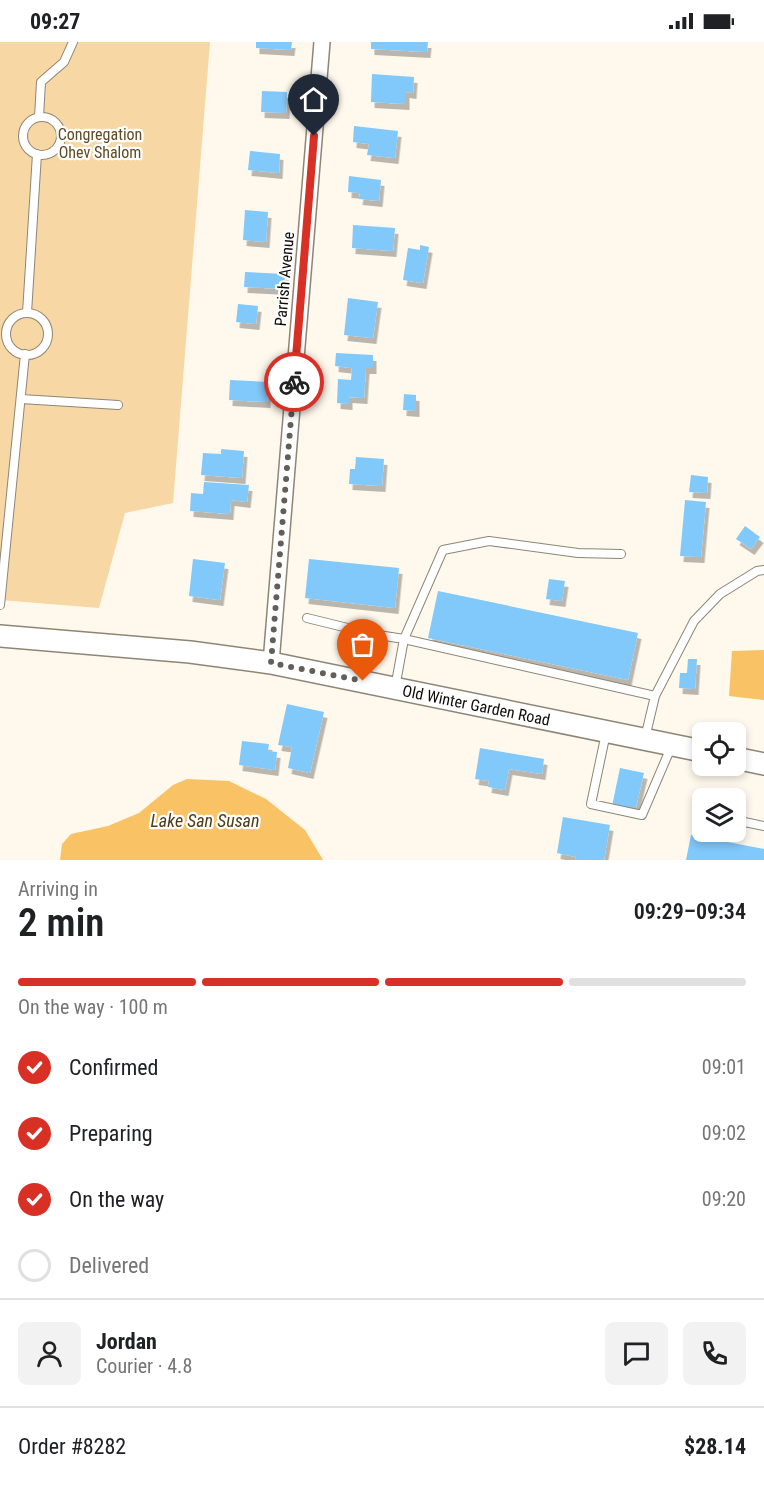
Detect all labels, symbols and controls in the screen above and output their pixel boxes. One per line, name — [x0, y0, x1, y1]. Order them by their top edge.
text: 09:27 — [30, 9, 81, 34]
pin — [288, 74, 339, 136]
icon: home — [297, 83, 330, 116]
park label: Congregation Ohev Shalom — [58, 125, 142, 162]
street label: Parrish Avenue — [271, 231, 298, 327]
courier — [264, 352, 324, 412]
icon: bike — [278, 366, 311, 399]
pin — [337, 619, 388, 681]
icon: bag — [346, 628, 379, 661]
street label: Old Winter Garden Road — [401, 681, 552, 730]
map controls — [692, 722, 746, 842]
button: locate — [692, 722, 746, 776]
button: layers — [692, 788, 746, 842]
water label: Lake San Susan — [151, 810, 259, 831]
text: Arriving in — [18, 877, 98, 901]
text: 09:29–09:34 — [634, 899, 746, 924]
text: 2 min — [18, 900, 104, 946]
text: On the way · 100 m — [18, 995, 168, 1019]
icon: check — [18, 1051, 51, 1084]
text: Confirmed — [69, 1055, 158, 1080]
text: 09:01 — [702, 1055, 746, 1079]
icon: check — [18, 1117, 51, 1150]
text: Preparing — [69, 1121, 153, 1146]
text: 09:02 — [702, 1121, 746, 1145]
icon: check — [18, 1183, 51, 1216]
text: On the way — [69, 1187, 164, 1212]
text: 09:20 — [702, 1187, 746, 1211]
text: Delivered — [69, 1253, 149, 1278]
button: person — [18, 1322, 81, 1385]
button: chat — [605, 1322, 668, 1385]
button: phone — [683, 1322, 746, 1385]
text: Jordan — [96, 1329, 157, 1354]
text: Courier · 4.8 — [96, 1354, 192, 1378]
text: Order #8282 — [18, 1434, 126, 1459]
text: $28.14 — [684, 1434, 746, 1459]

